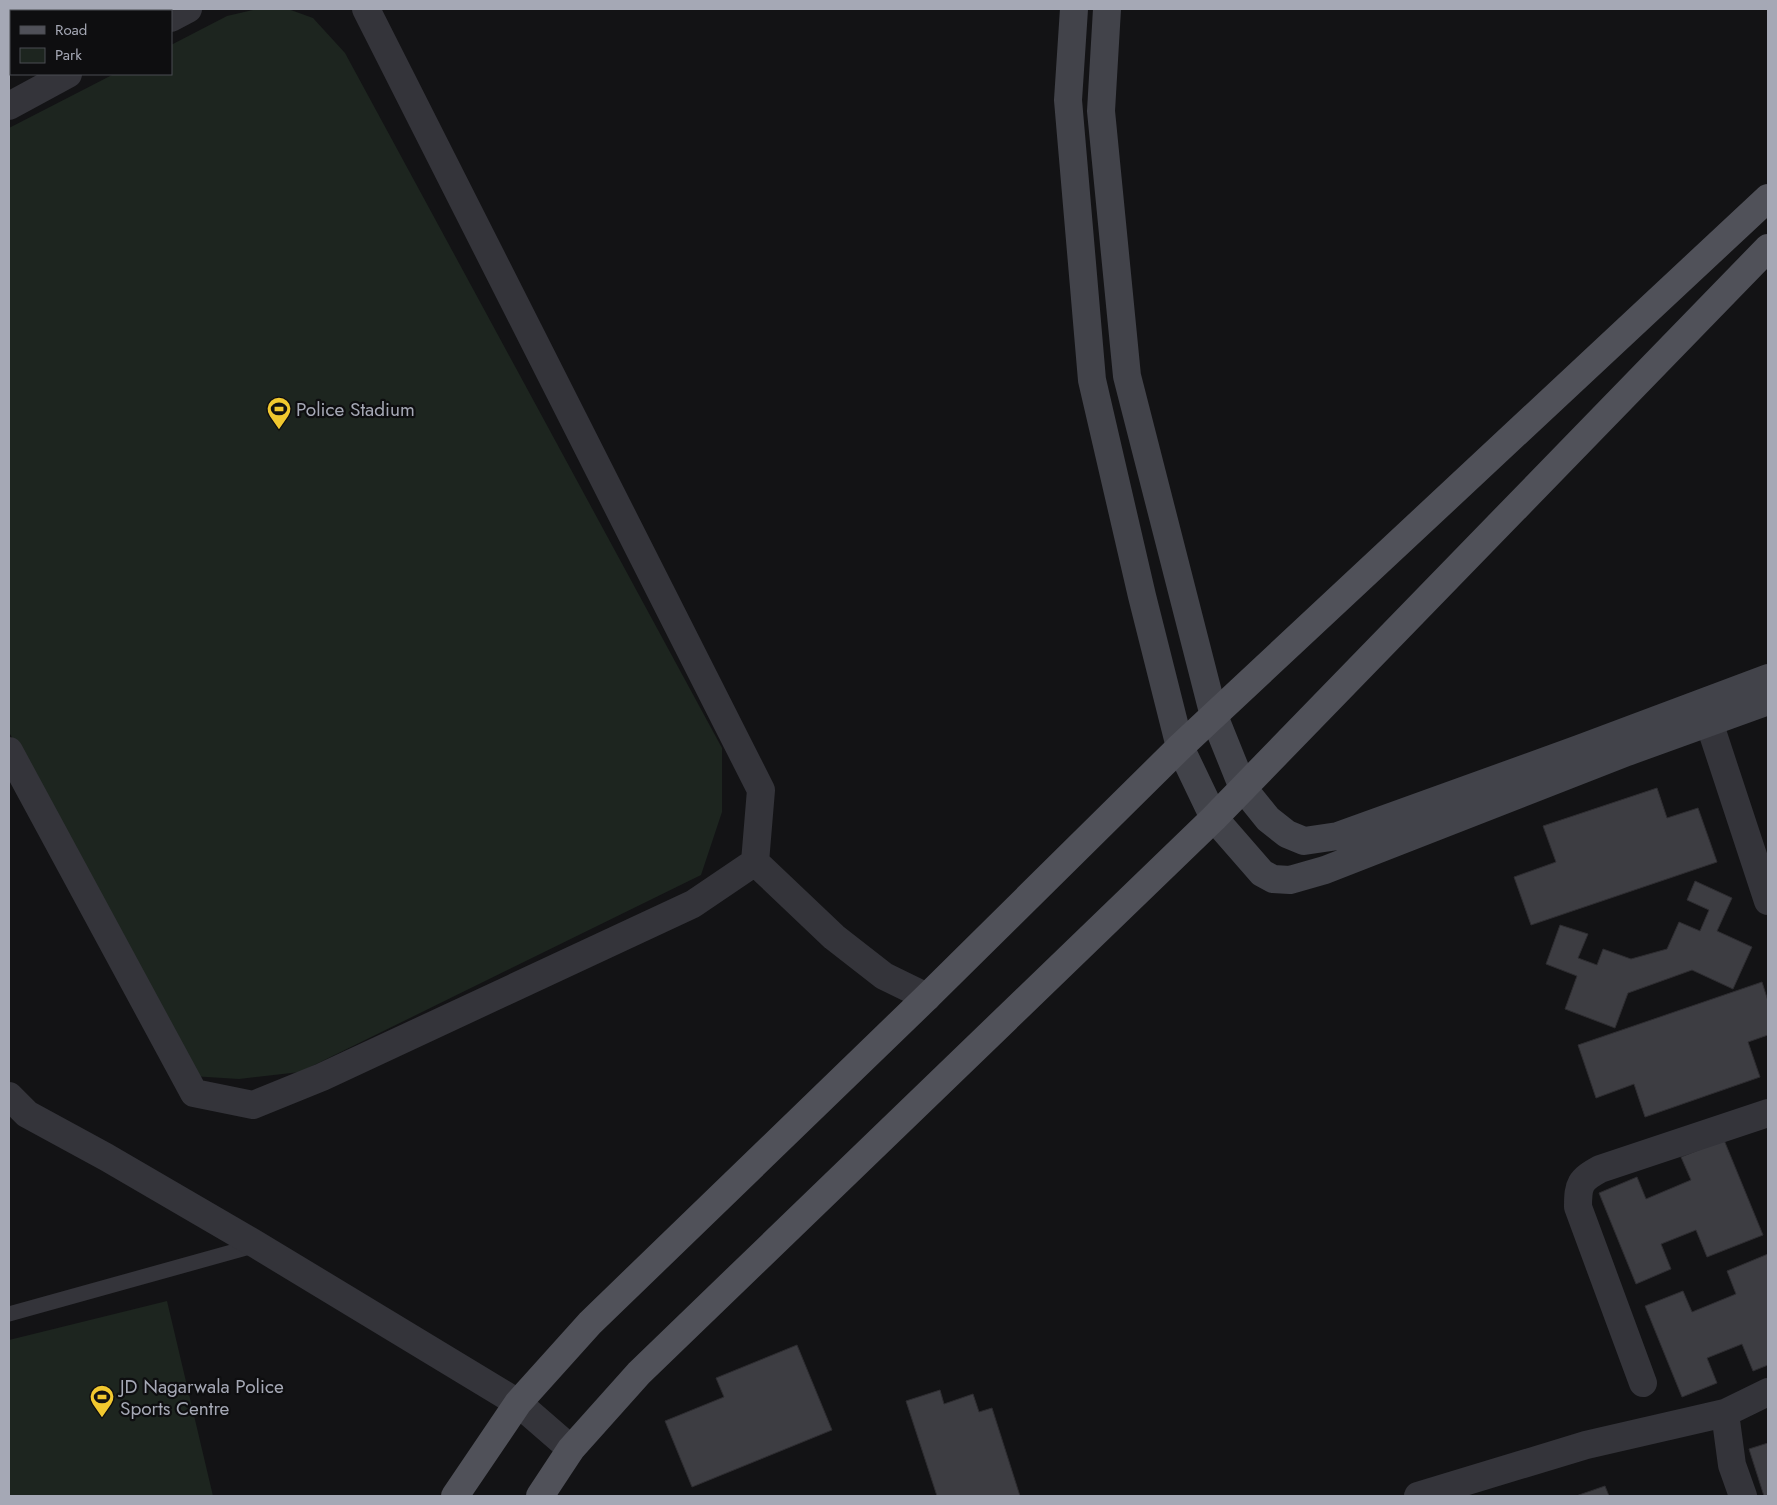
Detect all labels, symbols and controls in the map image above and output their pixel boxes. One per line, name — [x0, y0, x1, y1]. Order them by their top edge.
legend — [10, 10, 172, 75]
text: Road — [55, 19, 87, 41]
text: Park — [55, 44, 82, 66]
sports icon: Police Stadium — [266, 396, 292, 430]
place label: Police Stadium — [296, 396, 415, 423]
place label: JD Nagarwala Police Sports Centre — [117, 1373, 284, 1422]
sports icon: JD Nagarwala Police Sports Centre — [89, 1384, 115, 1418]

